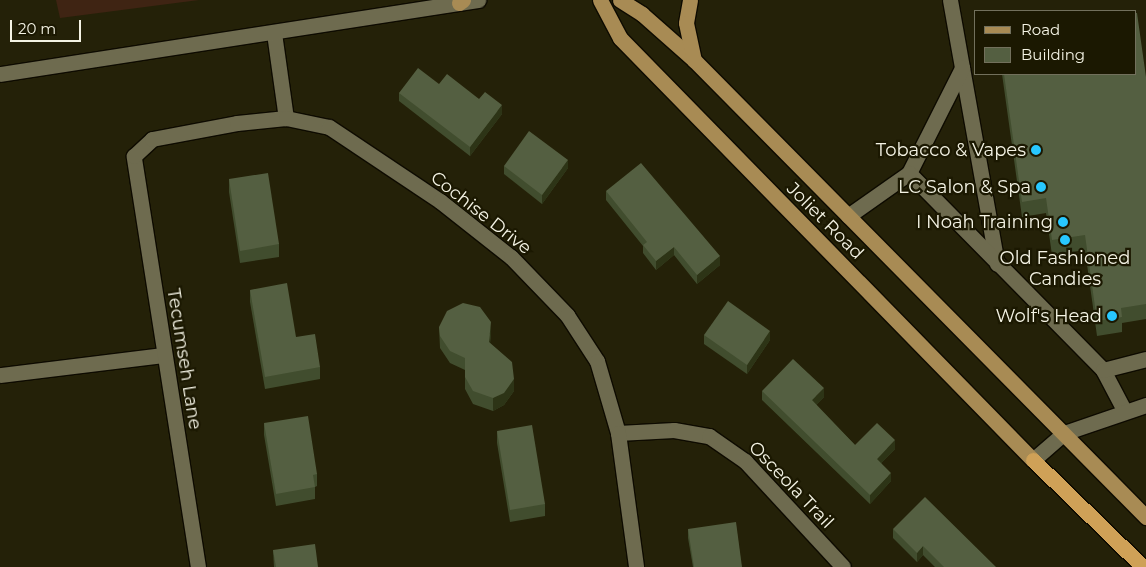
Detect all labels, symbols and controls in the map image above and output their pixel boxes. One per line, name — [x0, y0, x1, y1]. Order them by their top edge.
scale bar — [12, 10, 84, 42]
legend — [974, 10, 1136, 75]
text: 20 m — [18, 19, 56, 38]
text: Road — [1021, 20, 1060, 39]
text: Building — [1021, 45, 1085, 64]
place label: Tobacco & Vapes — [876, 139, 1026, 161]
marker: Tobacco & Vapes — [1030, 144, 1042, 156]
street label: Cochise Drive — [426, 167, 536, 259]
place label: LC Salon & Spa — [898, 176, 1031, 198]
street label: Joliet Road — [782, 178, 868, 264]
marker: LC Salon & Spa — [1035, 181, 1047, 193]
place label: I Noah Training — [916, 211, 1053, 233]
marker: I Noah Training — [1057, 216, 1069, 228]
marker: Old Fashioned Candies — [1059, 234, 1071, 246]
place label: Old Fashioned Candies — [1000, 248, 1130, 290]
street label: Tecumseh Lane — [162, 287, 206, 431]
place label: Wolf's Head — [996, 305, 1102, 327]
marker: Wolf's Head — [1106, 310, 1118, 322]
street label: Osceola Trail — [744, 437, 838, 533]

